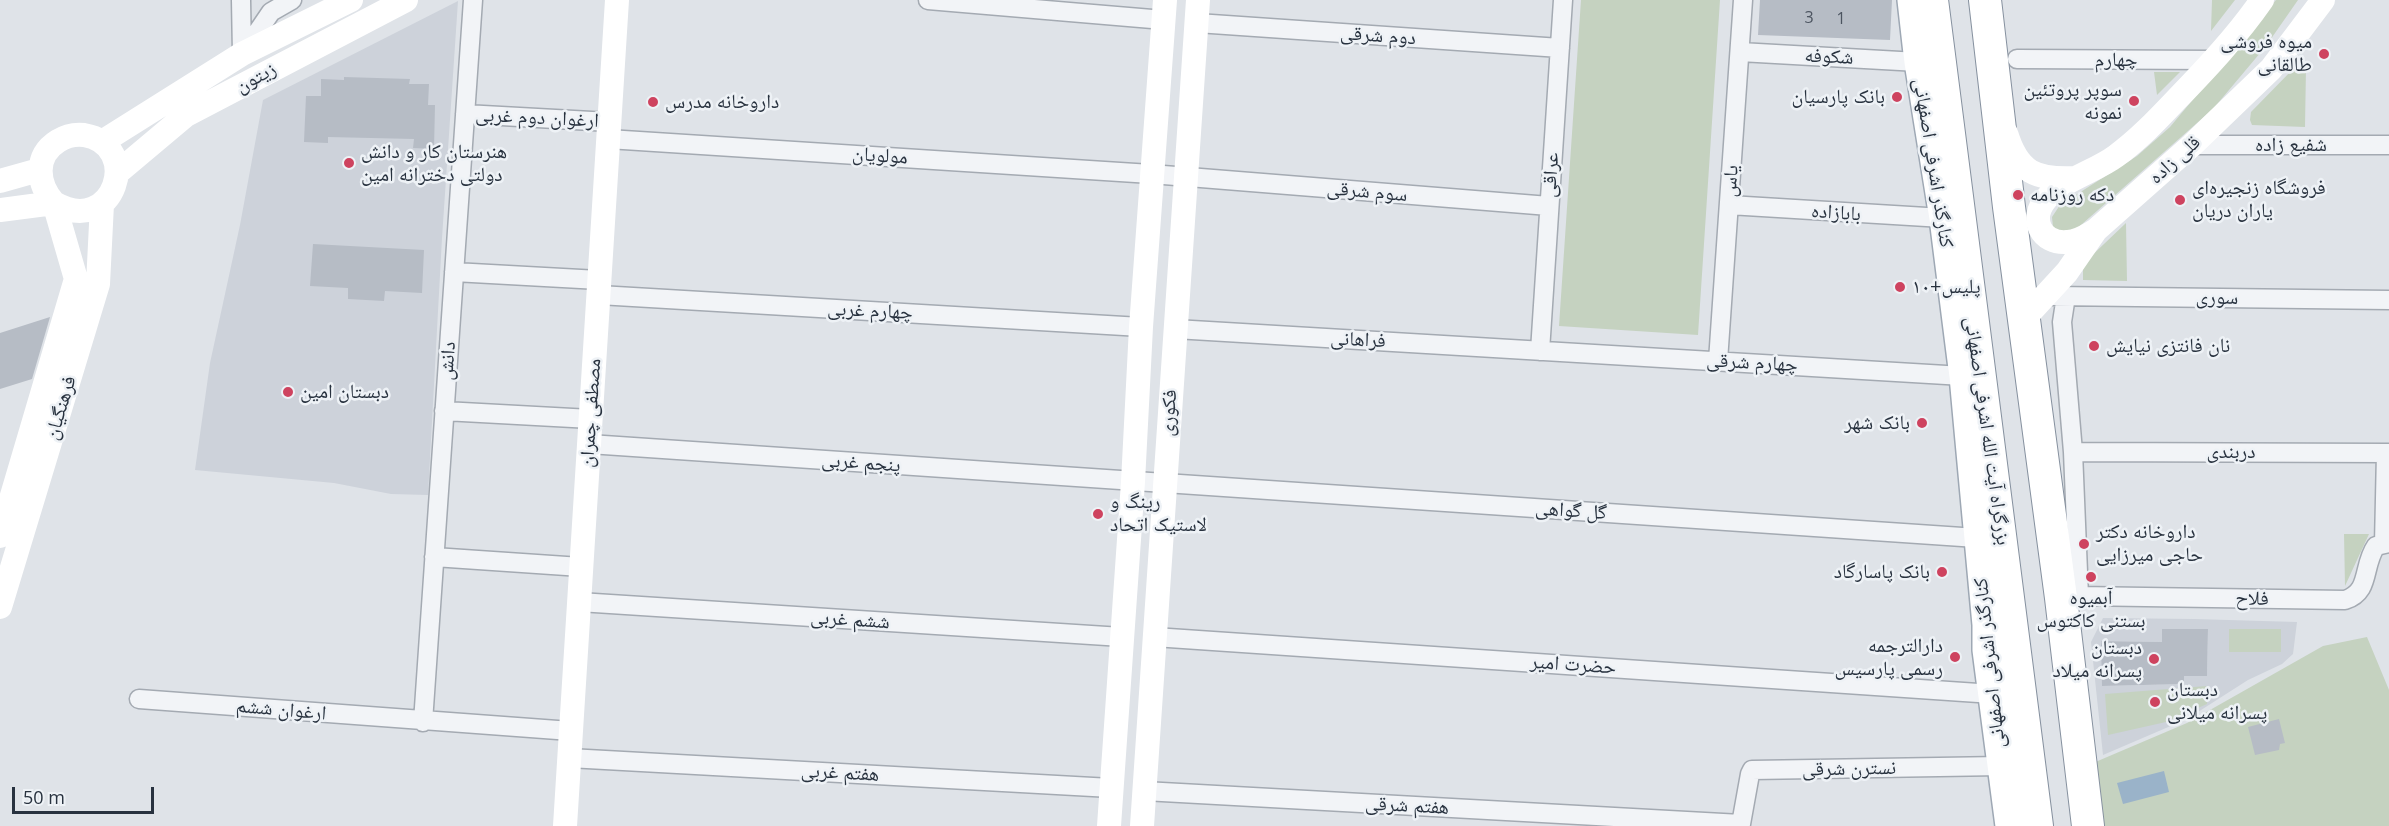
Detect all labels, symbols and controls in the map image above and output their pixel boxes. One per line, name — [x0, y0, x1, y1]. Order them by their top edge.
house number: 3 — [1804, 8, 1814, 28]
house number: 1 — [1836, 9, 1846, 29]
street label: دوم شرقی — [1339, 21, 1417, 51]
place label: میوه فروشی طالقانی — [2220, 30, 2312, 77]
street label: شکوفه — [1804, 44, 1854, 70]
marker: میوه فروشی طالقانی — [2317, 47, 2331, 61]
street label: چهارم — [2095, 48, 2137, 72]
street label: زیتون — [231, 57, 281, 99]
street label: کنارگذر اشرفی اصفهانی — [1908, 77, 1958, 249]
place label: سوپر پروتئین نمونه — [2023, 78, 2122, 125]
place label: بانک پارسیان — [1791, 85, 1885, 109]
place label: داروخانه مدرس — [665, 90, 779, 114]
marker: بانک پارسیان — [1890, 90, 1904, 104]
marker: سوپر پروتئین نمونه — [2127, 94, 2141, 108]
marker: داروخانه مدرس — [646, 95, 660, 109]
street label: ارغوان دوم غربی — [475, 103, 599, 133]
street label: قلی زاده — [2144, 131, 2206, 189]
street label: شفیع زاده — [2255, 133, 2327, 157]
place label: هنرستان کار و دانش دولتی دخترانه امین — [361, 140, 507, 187]
street label: مولویان — [851, 142, 909, 170]
street label: عراقی — [1537, 152, 1565, 198]
marker: هنرستان کار و دانش دولتی دخترانه امین — [342, 156, 356, 170]
street label: یاس — [1718, 164, 1744, 198]
place label: فروشگاه زنجیره‌ای یاران دریان — [2192, 176, 2326, 223]
street label: سوم شرقی — [1326, 177, 1408, 207]
place label: دکه روزنامه — [2030, 183, 2114, 207]
marker: دکه روزنامه — [2011, 188, 2025, 202]
marker: فروشگاه زنجیره‌ای یاران دریان — [2173, 193, 2187, 207]
street label: بابازاده — [1810, 199, 1862, 227]
place label: پلیس+۱۰ — [1912, 275, 1981, 299]
marker: پلیس+۱۰ — [1893, 280, 1907, 294]
street label: سوری — [2195, 286, 2239, 310]
street label: چهارم غربی — [827, 297, 913, 325]
street label: بزرگراه آیت الله اشرفی اصفهانی — [1959, 315, 2015, 547]
street label: فراهانی — [1330, 327, 1386, 353]
place label: نان فانتزی نیایش — [2106, 334, 2230, 358]
marker: نان فانتزی نیایش — [2087, 339, 2101, 353]
street label: دانش — [435, 341, 461, 381]
street label: چهارم شرقی — [1706, 349, 1798, 377]
street label: مصطفی چمران — [575, 358, 607, 468]
street label: فرهنگیان — [40, 373, 82, 443]
place label: دبستان امین — [300, 380, 389, 404]
marker: دبستان امین — [281, 385, 295, 399]
street label: فکوری — [1155, 389, 1183, 437]
place label: بانک شهر — [1844, 411, 1910, 435]
marker: بانک شهر — [1915, 416, 1929, 430]
street label: دربندی — [2206, 440, 2256, 464]
street label: پنجم غربی — [821, 448, 901, 478]
place label: رینگ و لاستیک اتحاد — [1110, 490, 1207, 537]
street label: گل گواهی — [1534, 497, 1608, 525]
marker: رینگ و لاستیک اتحاد — [1091, 507, 1105, 521]
place label: داروخانه دکتر حاجی میرزایی — [2096, 520, 2203, 567]
marker: داروخانه دکتر حاجی میرزایی — [2077, 537, 2091, 551]
place label: بانک پاسارگاد — [1834, 560, 1930, 584]
marker: بانک پاسارگاد — [1935, 565, 1949, 579]
marker: آبمیوه بستنی کاکتوس — [2084, 570, 2098, 584]
street label: کنارگذر اشرفی اصفهانی — [1969, 577, 2011, 749]
place label: آبمیوه بستنی کاکتوس — [2036, 586, 2146, 633]
street label: فلاح — [2235, 587, 2269, 611]
street label: ششم غربی — [809, 605, 891, 635]
place label: دارالترجمه رسمی پارسیس — [1835, 634, 1943, 681]
place label: دبستان پسرانه میلاد — [2053, 636, 2142, 683]
street label: حضرت امیر — [1529, 650, 1617, 680]
marker: دارالترجمه رسمی پارسیس — [1948, 650, 1962, 664]
marker: دبستان پسرانه میلاد — [2147, 652, 2161, 666]
place label: دبستان پسرانه میلانی — [2167, 678, 2267, 725]
street label: ارغوان ششم — [235, 694, 327, 726]
marker: دبستان پسرانه میلانی — [2148, 695, 2162, 709]
street label: نسترن شرقی — [1802, 756, 1896, 782]
street label: هفتم غربی — [800, 759, 880, 787]
scale bar — [15, 775, 158, 813]
text: 50 m — [23, 785, 65, 809]
street label: هفتم شرقی — [1364, 792, 1450, 820]

